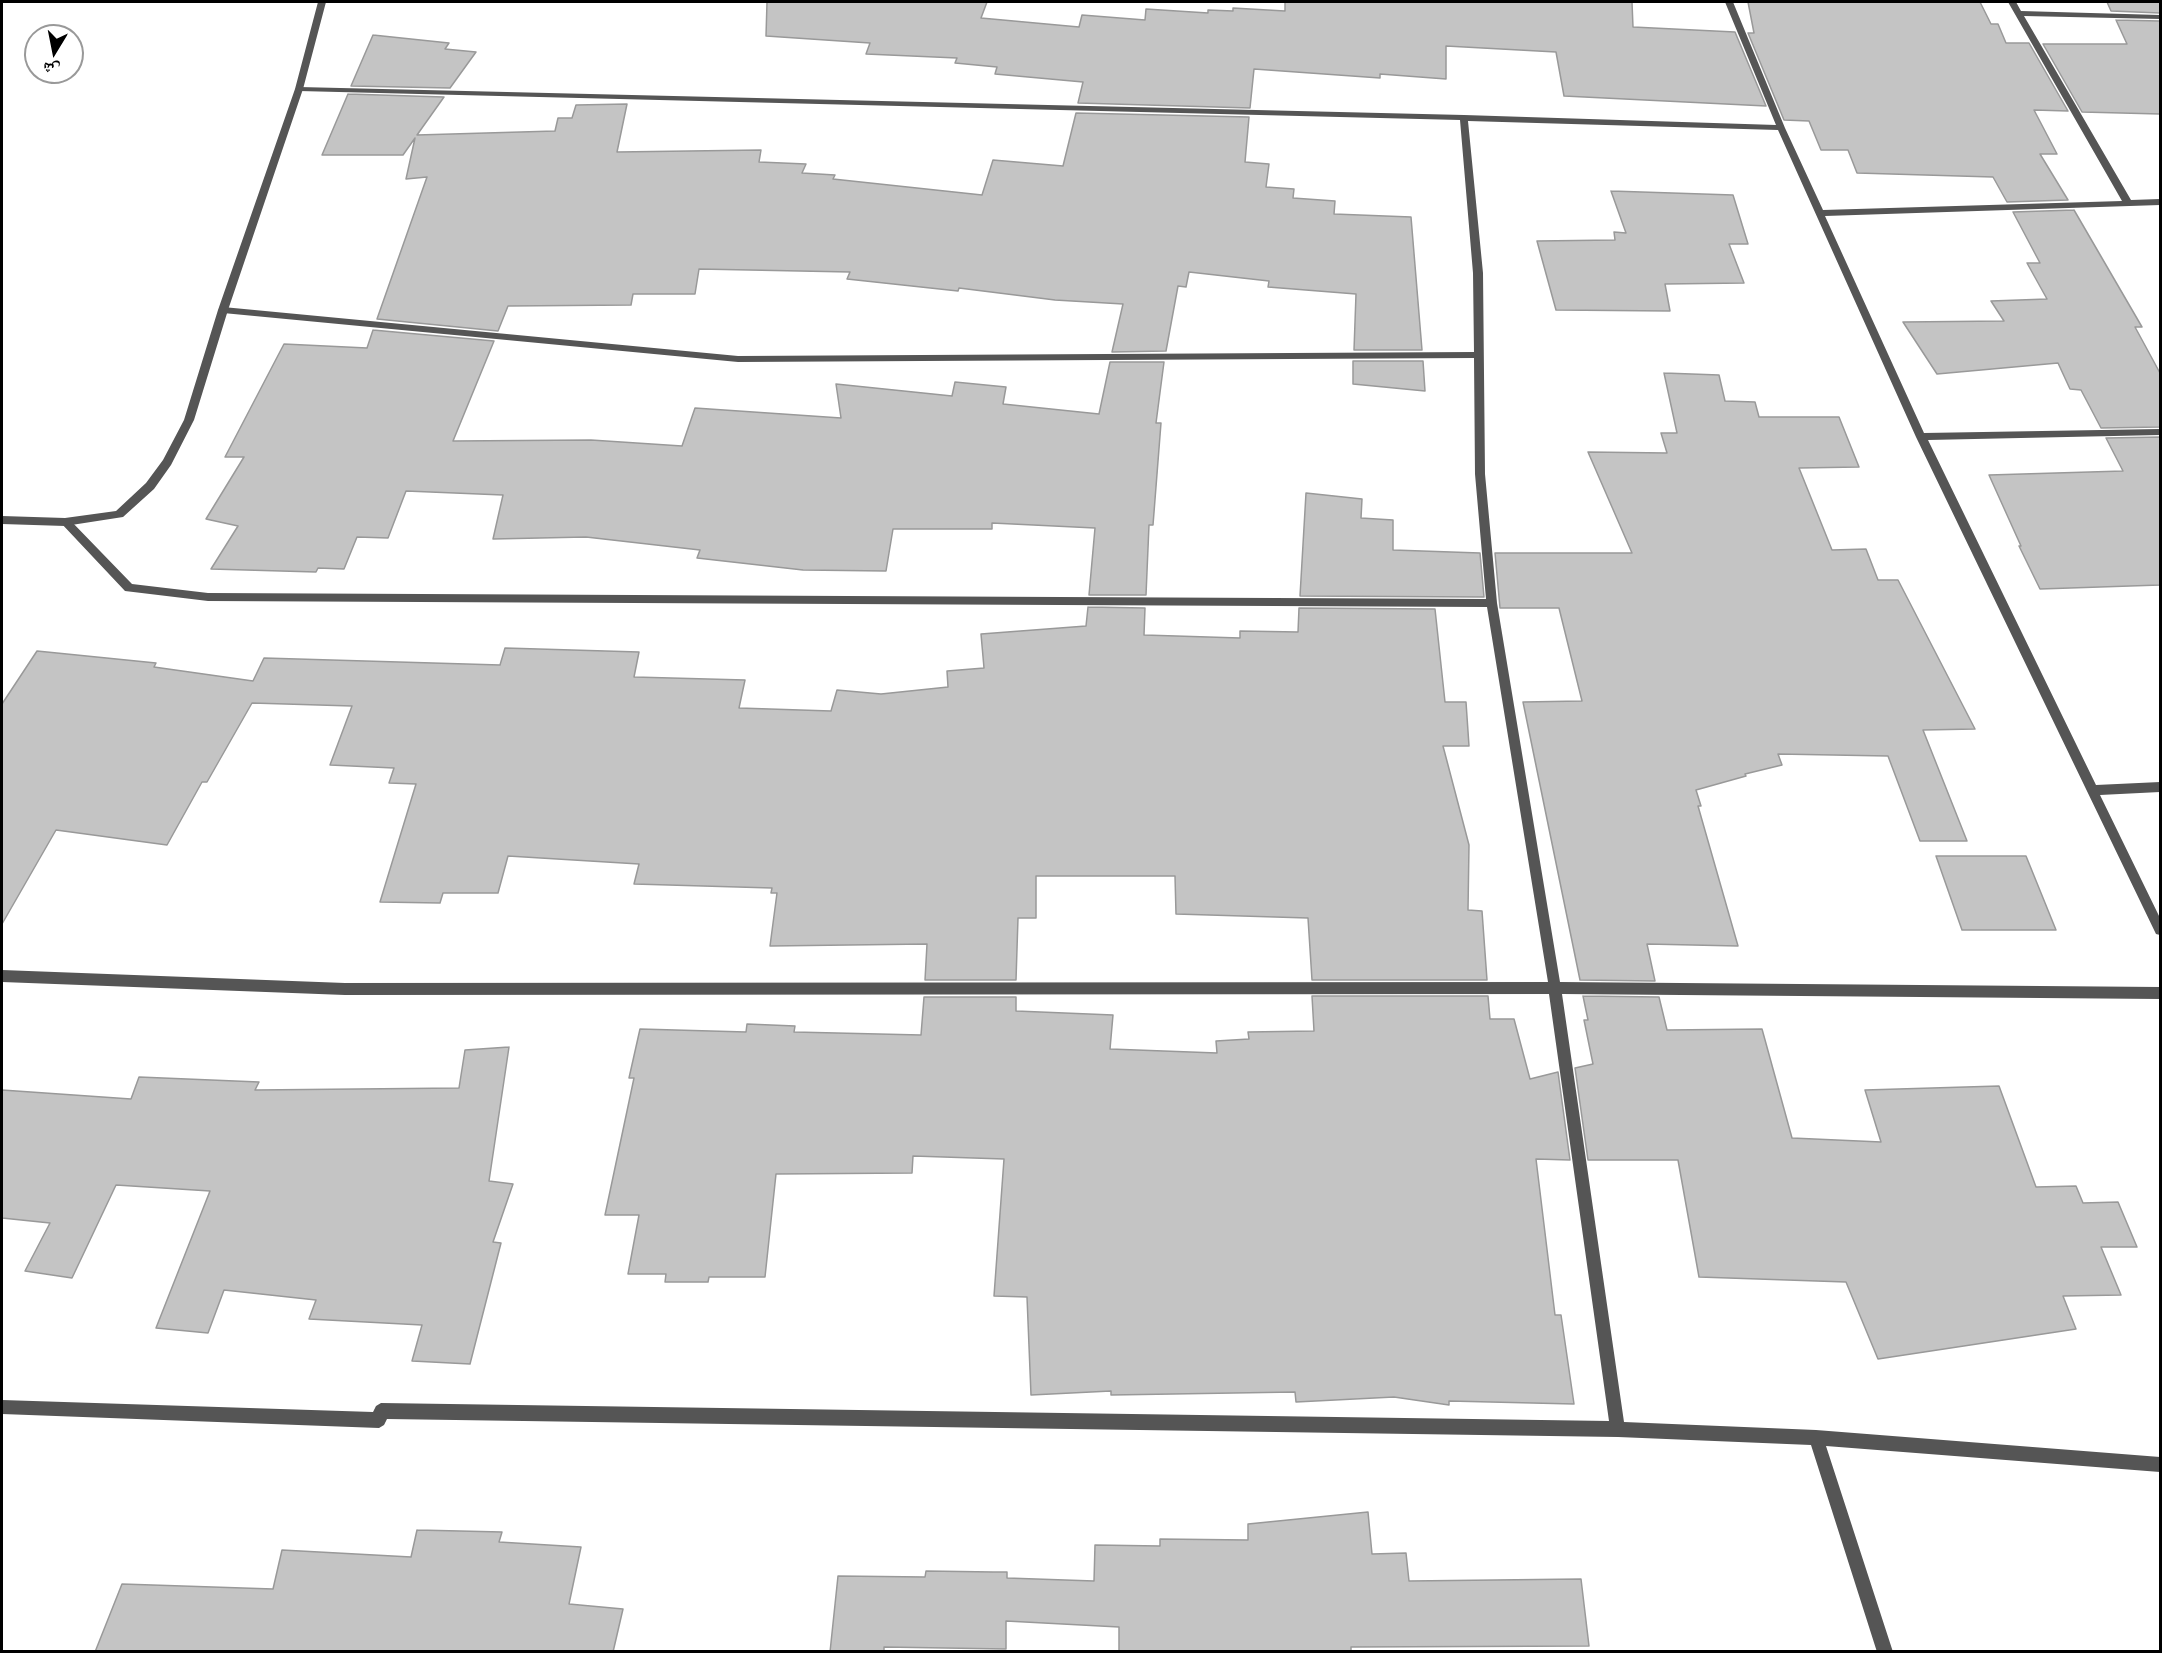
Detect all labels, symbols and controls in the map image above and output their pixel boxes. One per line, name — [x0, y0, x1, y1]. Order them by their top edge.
north arrow — [24, 24, 84, 84]
text: ش — [41, 59, 61, 81]

